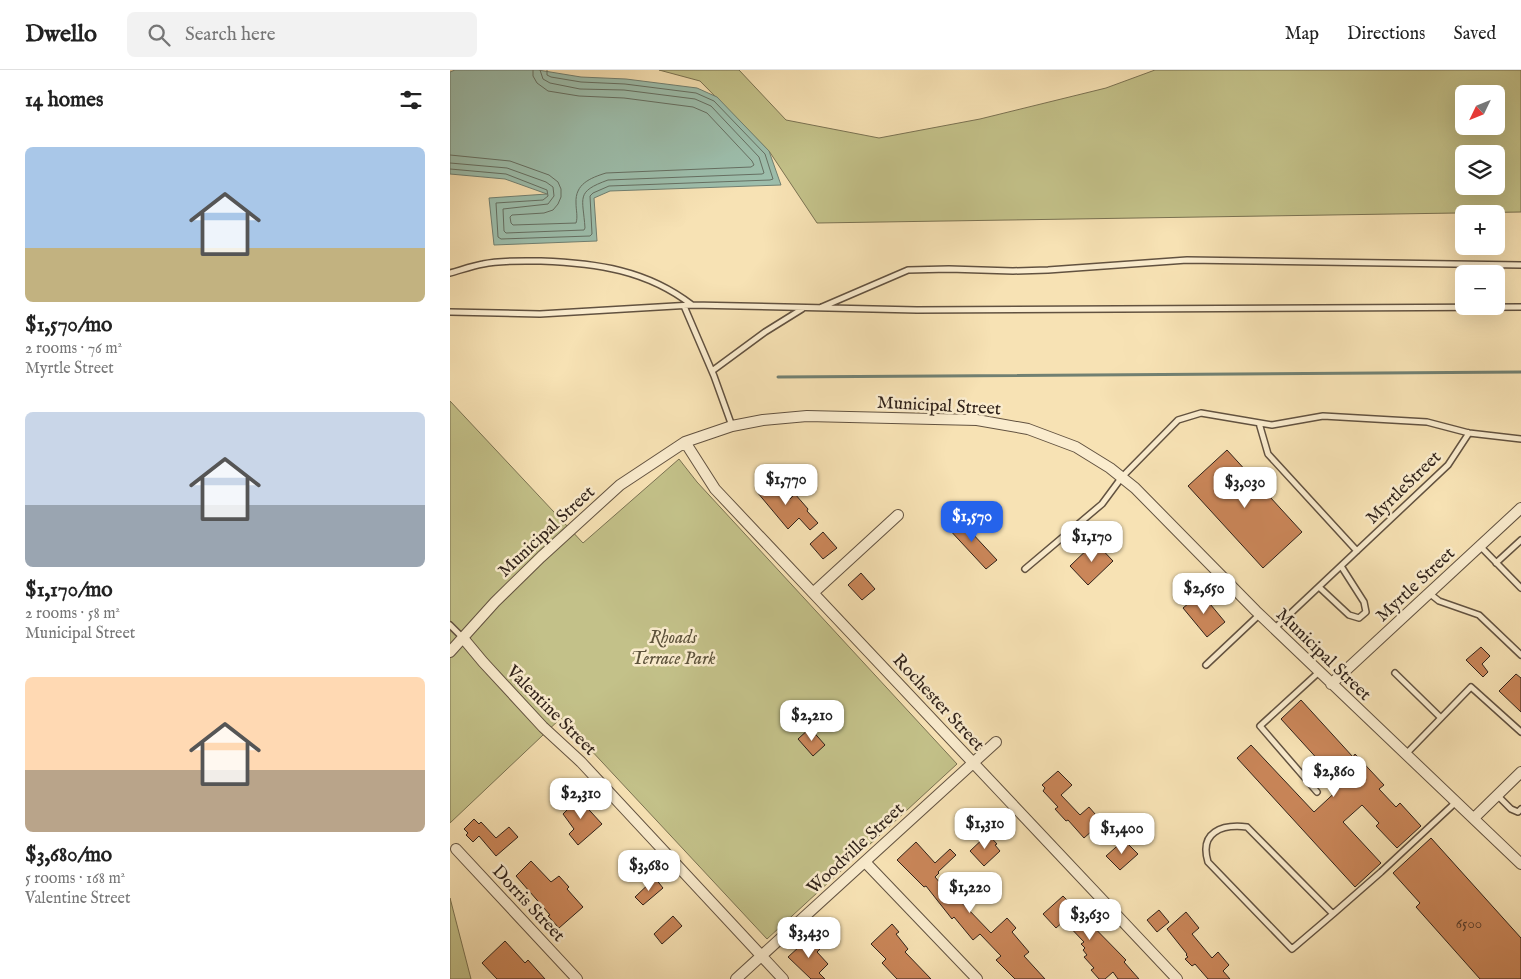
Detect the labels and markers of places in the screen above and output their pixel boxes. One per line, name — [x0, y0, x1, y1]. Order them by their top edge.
pin: $1,770 — [745, 464, 827, 506]
pin: $3,030 — [1204, 466, 1286, 509]
pin: $1,570 — [931, 500, 1013, 543]
pin: $1,170 — [1051, 520, 1133, 563]
pin: $2,650 — [1163, 572, 1245, 615]
pin: $2,210 — [771, 700, 853, 742]
pin: $2,860 — [1293, 756, 1375, 798]
pin: $2,310 — [540, 778, 622, 820]
pin: $1,310 — [944, 808, 1026, 850]
pin: $1,400 — [1081, 812, 1163, 855]
pin: $3,680 — [608, 850, 690, 892]
pin: $1,220 — [929, 872, 1011, 914]
pin: $3,630 — [1049, 898, 1131, 941]
pin: $3,430 — [768, 916, 850, 959]

